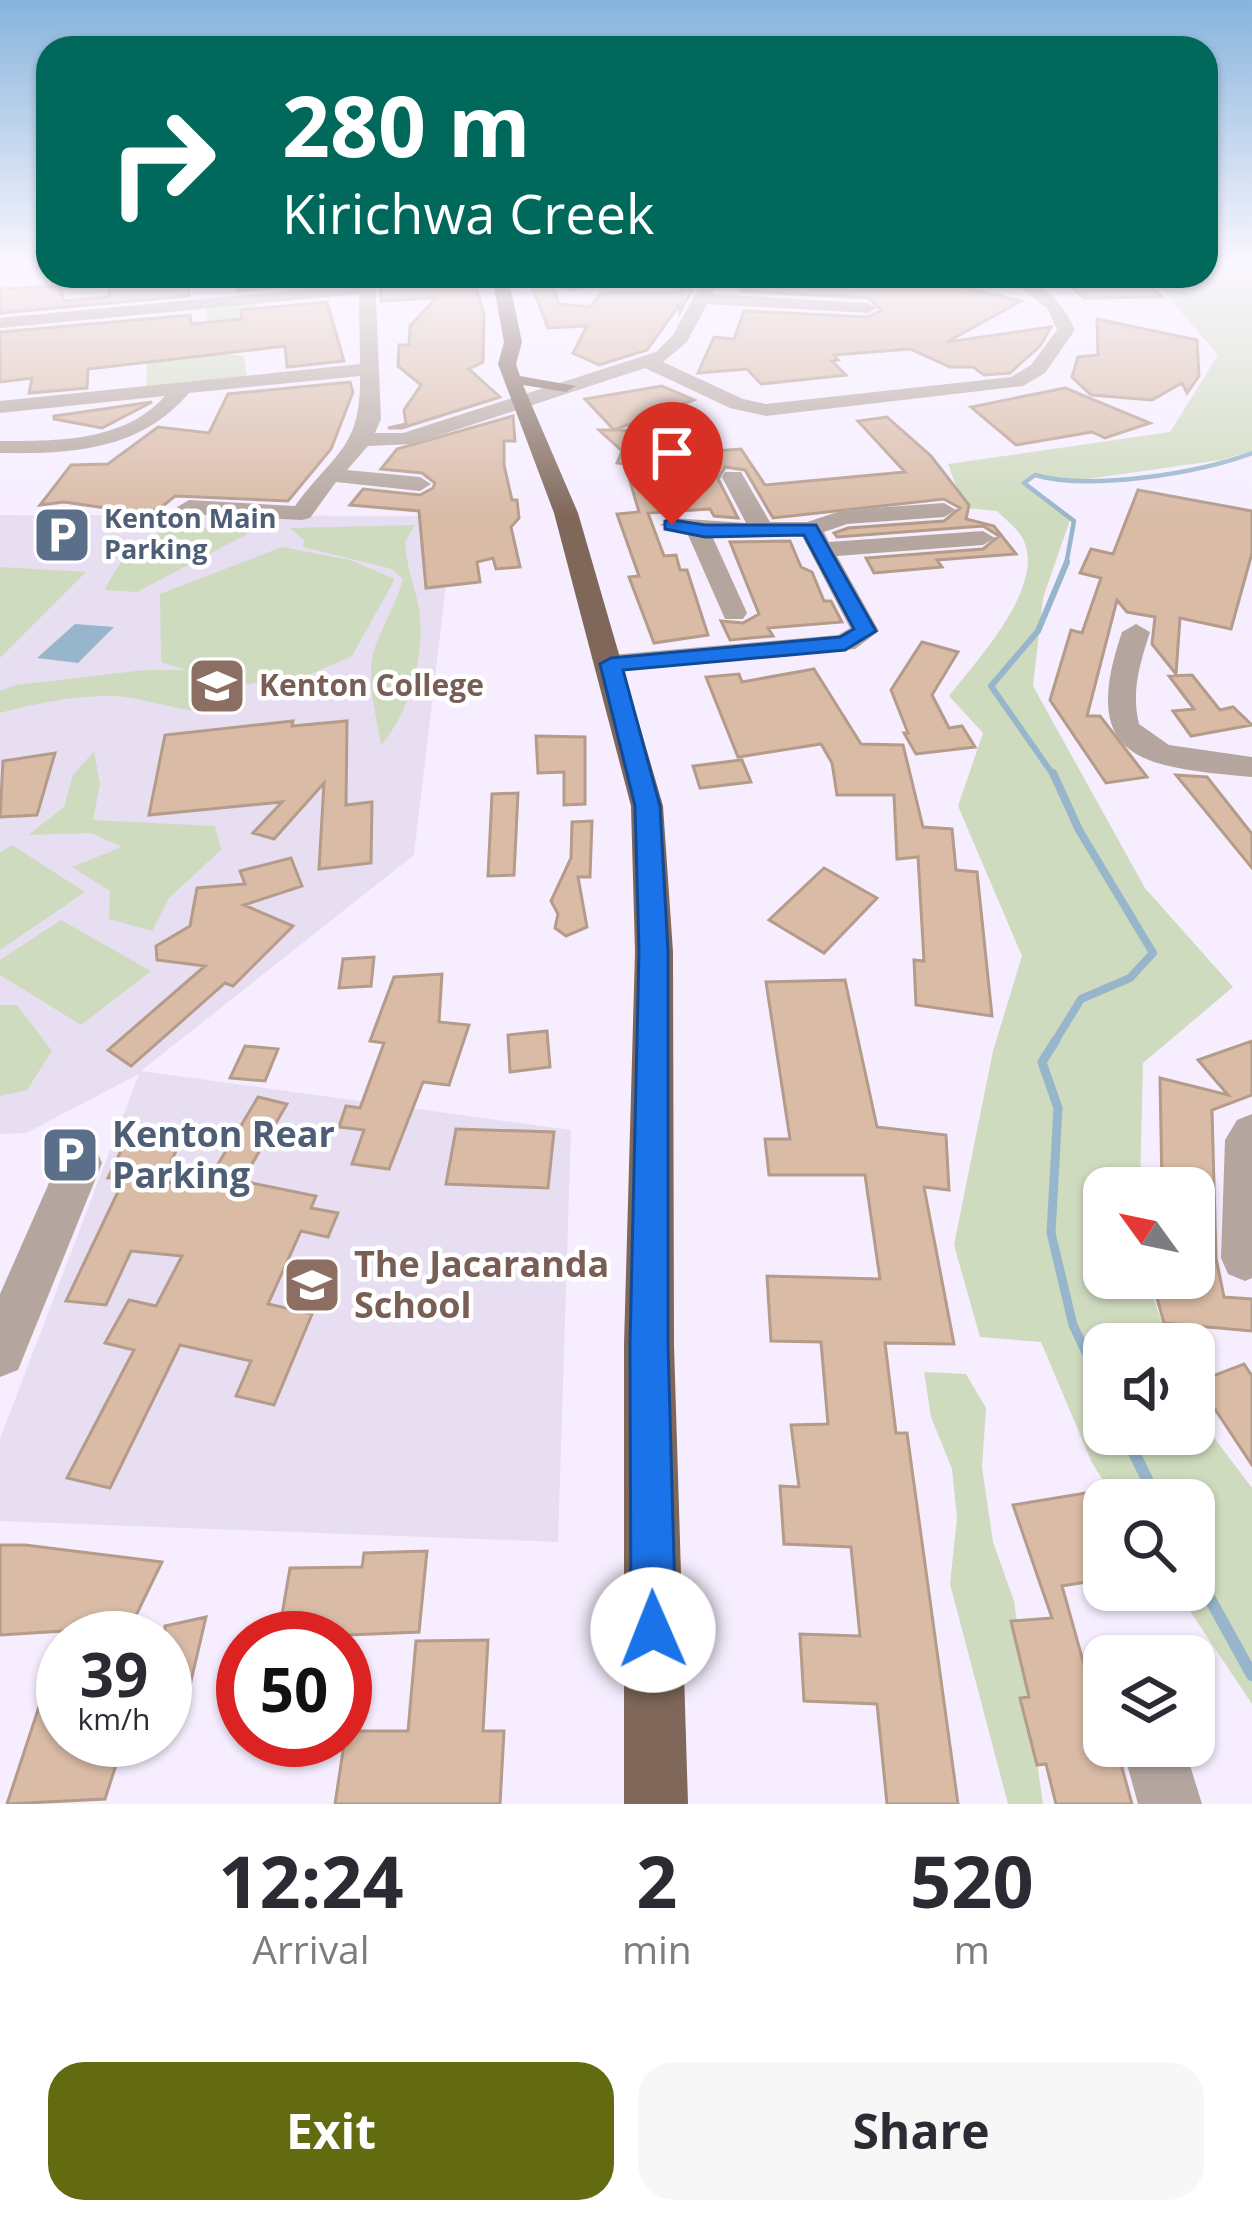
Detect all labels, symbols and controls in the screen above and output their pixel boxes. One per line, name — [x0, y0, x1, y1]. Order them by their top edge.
text: 280 m — [282, 67, 530, 182]
icon: right — [84, 84, 240, 240]
text: Kirichwa Creek — [282, 176, 654, 250]
pin — [621, 402, 723, 525]
icon: arrive — [639, 420, 705, 486]
place label: Kenton Main Parking — [104, 499, 277, 567]
parking icon: Kenton Main Parking — [31, 504, 93, 566]
school or university icon: Kenton College — [186, 655, 248, 717]
place label: Kenton College — [259, 664, 484, 705]
place label: Kenton Rear Parking — [112, 1109, 335, 1199]
parking icon: Kenton Rear Parking — [39, 1124, 101, 1186]
north arrow — [1083, 1167, 1215, 1299]
map controls — [1083, 1167, 1215, 1767]
place label: The Jacaranda School — [354, 1239, 609, 1329]
school or university icon: The Jacaranda School — [281, 1254, 343, 1316]
button: sound — [1083, 1323, 1215, 1455]
button: search — [1083, 1479, 1215, 1611]
position arrow — [590, 1567, 716, 1693]
speed limit sign: 50 — [216, 1611, 372, 1767]
text: 39 — [80, 1633, 148, 1715]
button: layers — [1083, 1635, 1215, 1767]
text: km/h — [78, 1698, 150, 1739]
text: 12:24 — [218, 1831, 404, 1929]
text: 2 — [636, 1831, 677, 1929]
text: 520 — [910, 1831, 1034, 1929]
text: Arrival — [252, 1922, 370, 1975]
text: min — [622, 1922, 692, 1975]
text: m — [954, 1922, 990, 1975]
button: Exit — [48, 2062, 614, 2200]
button: Share — [638, 2062, 1204, 2200]

